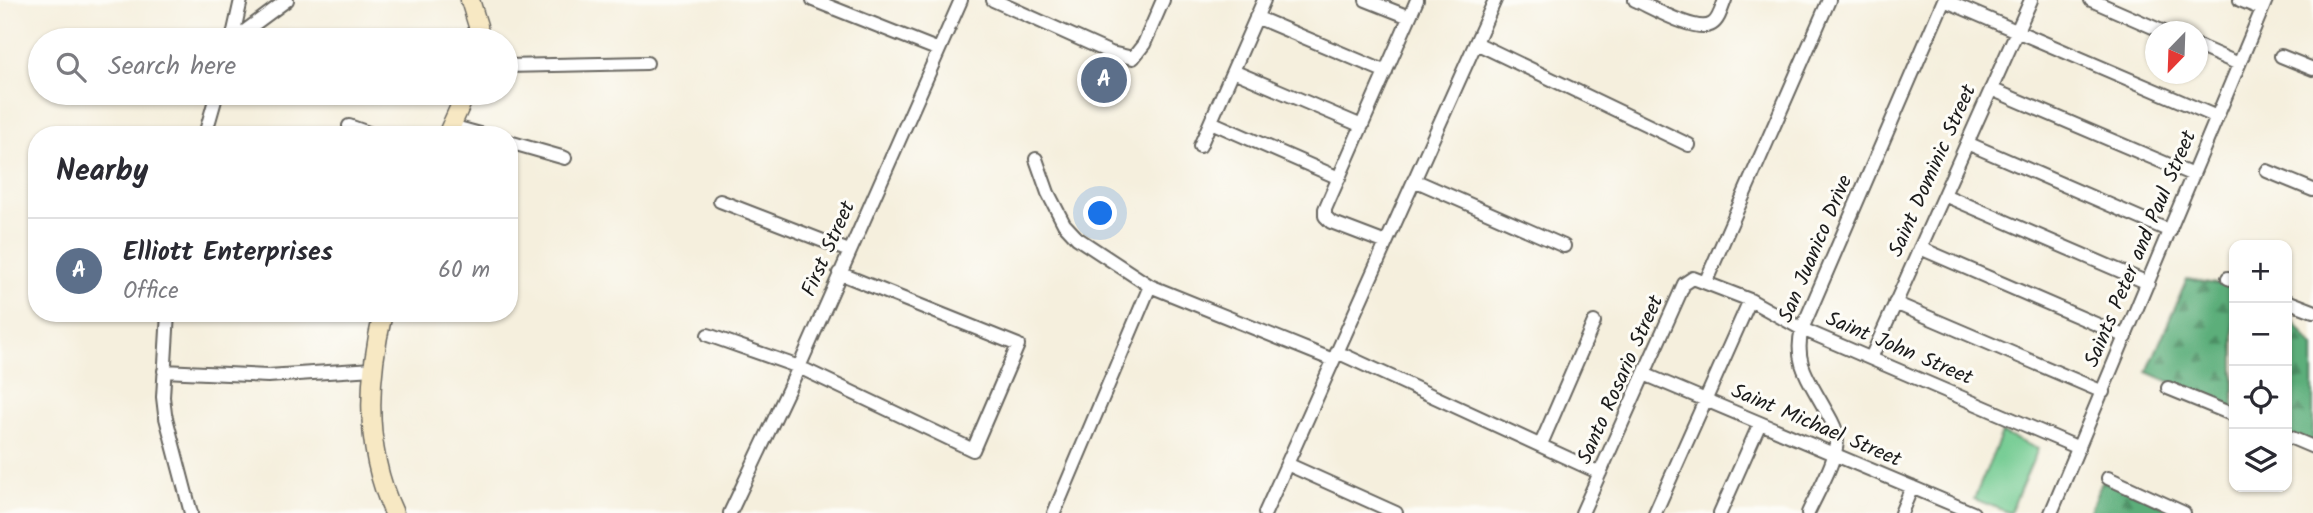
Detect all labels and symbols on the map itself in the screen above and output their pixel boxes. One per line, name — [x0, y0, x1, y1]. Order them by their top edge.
north arrow — [2145, 21, 2208, 84]
pin: A — [1081, 54, 1127, 106]
street label: Saint Dominic Street — [1880, 79, 1986, 263]
street label: Saints Peter and Paul Street — [2076, 125, 2206, 373]
street label: San Juanico Drive — [1770, 169, 1862, 328]
street label: First Street — [793, 195, 865, 302]
your location — [1083, 196, 1117, 230]
street label: Santo Rosario Street — [1569, 289, 1673, 470]
street label: Saint John Street — [1820, 303, 1979, 395]
street label: Saint Michael Street — [1726, 375, 1907, 477]

